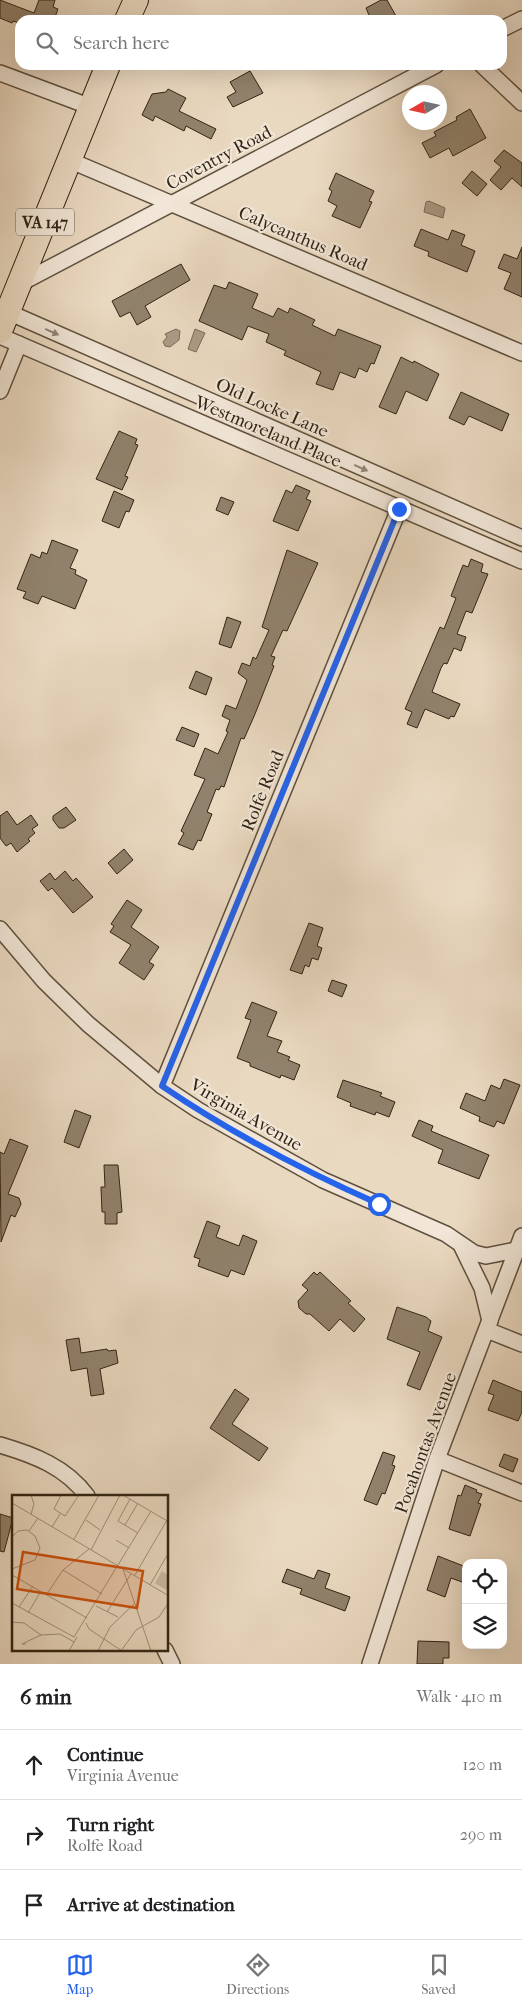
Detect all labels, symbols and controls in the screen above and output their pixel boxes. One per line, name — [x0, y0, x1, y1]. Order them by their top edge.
search box — [15, 15, 507, 70]
icon: search — [33, 29, 61, 57]
text: Search here — [73, 32, 169, 54]
north arrow — [402, 85, 447, 130]
street label: Coventry Road — [163, 121, 275, 195]
street label: Calycanthus Road — [235, 202, 371, 276]
road number: VA 147 — [16, 208, 74, 236]
one-way arrow — [45, 328, 59, 336]
street label: Old Locke Lane — [212, 374, 332, 442]
street label: Westmoreland Place — [191, 391, 344, 472]
one-way arrow — [354, 465, 368, 473]
route end — [388, 498, 411, 521]
street label: Rolfe Road — [237, 747, 289, 834]
street label: Virginia Avenue — [185, 1074, 306, 1156]
route start — [368, 1193, 391, 1216]
street label: Pocahontas Avenue — [391, 1370, 461, 1516]
inset map — [12, 1495, 169, 1652]
map controls — [462, 1559, 507, 1649]
button: locate — [462, 1559, 507, 1604]
button: layers — [462, 1604, 507, 1649]
text: 6 min — [20, 1685, 72, 1709]
text: Walk · 410 m — [417, 1687, 502, 1706]
text: Continue — [67, 1744, 143, 1766]
icon: ahead — [20, 1751, 48, 1779]
text: 120 m — [463, 1755, 502, 1774]
text: Virginia Avenue — [67, 1766, 179, 1785]
text: Turn right — [67, 1814, 154, 1836]
icon: right — [20, 1821, 48, 1849]
text: 290 m — [460, 1825, 502, 1844]
text: Rolfe Road — [67, 1836, 143, 1855]
icon: arrive — [20, 1891, 48, 1919]
text: Arrive at destination — [67, 1894, 235, 1916]
tab: Map — [66, 1951, 94, 1998]
tab: Directions — [226, 1951, 289, 1998]
tab: Saved — [421, 1951, 456, 1998]

